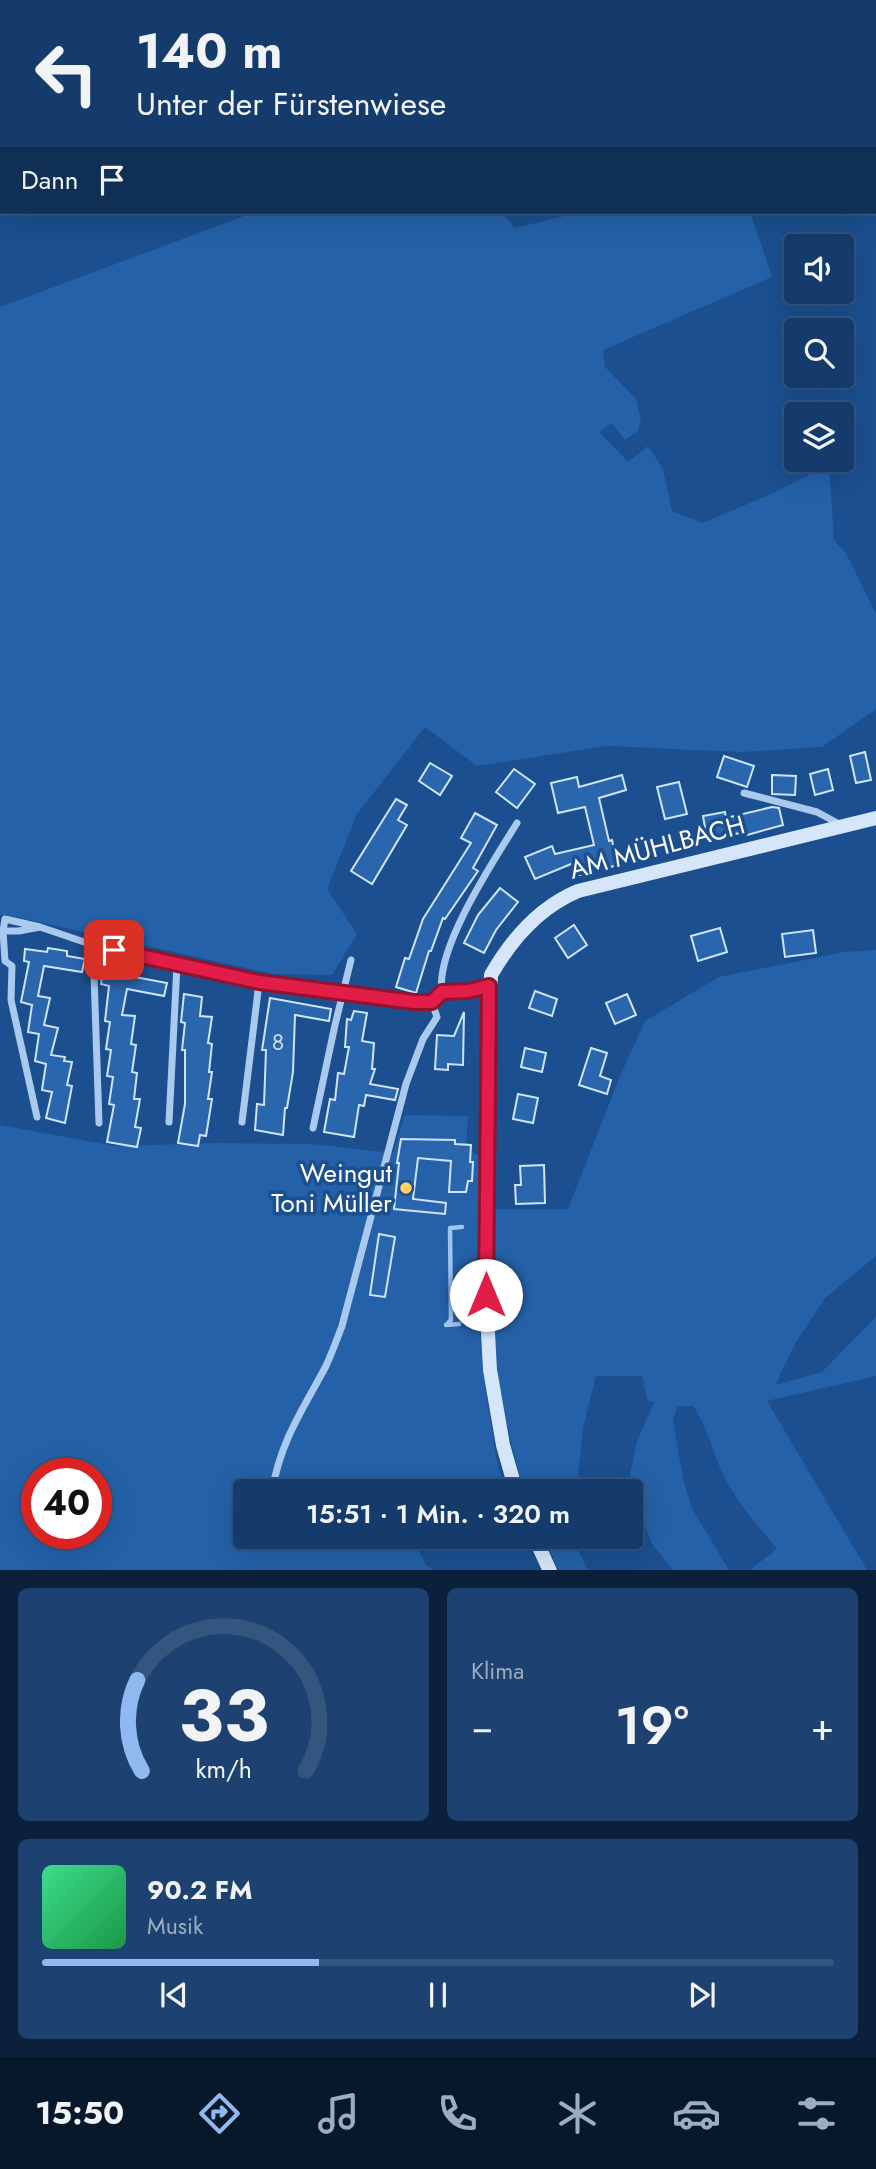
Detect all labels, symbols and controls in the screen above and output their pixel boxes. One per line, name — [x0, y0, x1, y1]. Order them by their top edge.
text: 140 m — [136, 16, 282, 86]
icon: left — [21, 28, 112, 119]
text: Unter der Fürstenwiese — [136, 81, 446, 127]
text: Dann — [21, 161, 79, 199]
icon: arrive — [93, 161, 131, 199]
map controls — [784, 234, 854, 472]
button: sound — [784, 234, 854, 304]
button: search — [784, 318, 854, 388]
button: layers — [784, 402, 854, 472]
street label: AM MÜHLBACH — [565, 805, 749, 889]
pin — [84, 920, 144, 980]
icon: arrive — [95, 931, 133, 969]
house number: 8 — [272, 1025, 284, 1059]
place label: Weingut Toni Müller — [271, 1154, 393, 1222]
marker: Weingut Toni Müller — [398, 1180, 414, 1196]
position arrow — [449, 1258, 523, 1332]
speed limit sign: 40 — [21, 1458, 112, 1549]
text: 15:51 · 1 Min. · 320 m — [306, 1495, 570, 1533]
text: Klima — [471, 1654, 524, 1688]
text: 33 — [178, 1663, 269, 1768]
text: 19° — [615, 1688, 689, 1764]
text: − — [471, 1699, 493, 1754]
text: + — [811, 1699, 834, 1754]
text: km/h — [195, 1750, 252, 1786]
text: 90.2 FM — [147, 1871, 252, 1909]
text: Musik — [147, 1909, 203, 1943]
icon: previous — [155, 1976, 193, 2014]
icon: pause — [419, 1976, 457, 2014]
icon: next — [683, 1976, 721, 2014]
icon: directions — [195, 2089, 244, 2138]
icon: music — [314, 2089, 363, 2138]
icon: phone — [433, 2089, 482, 2138]
icon: climate — [553, 2089, 602, 2138]
icon: car — [672, 2089, 721, 2138]
icon: filters — [792, 2089, 841, 2138]
text: 15:50 — [35, 2090, 124, 2136]

